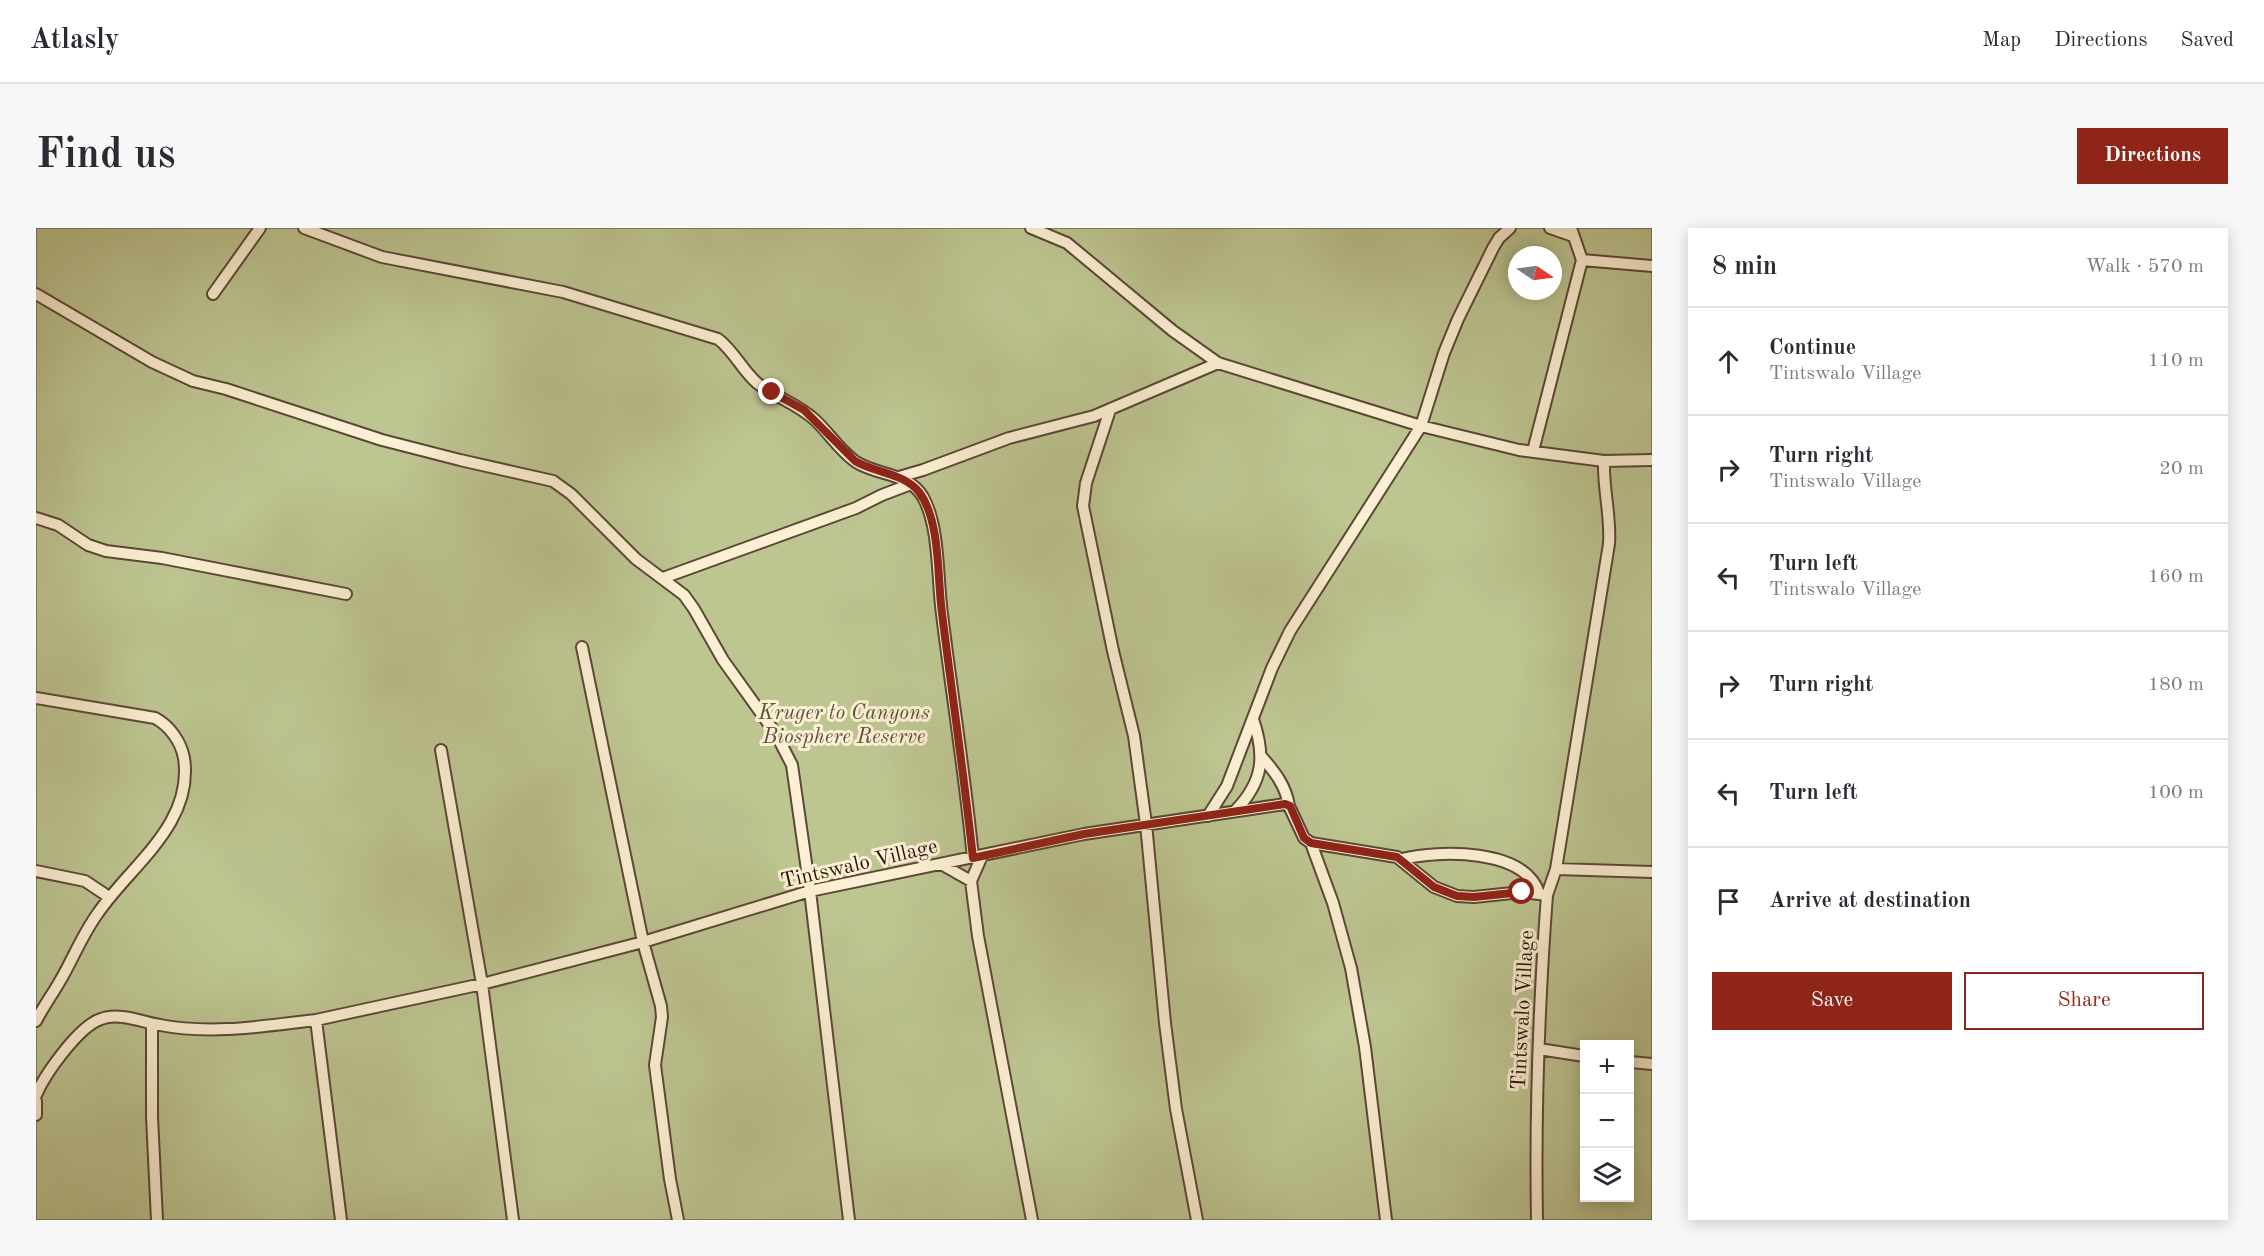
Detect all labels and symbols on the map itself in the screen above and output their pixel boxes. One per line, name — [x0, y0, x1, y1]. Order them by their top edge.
north arrow — [1508, 246, 1562, 300]
route end — [758, 378, 784, 404]
park label: Kruger to Canyons Biosphere Reserve — [757, 703, 930, 748]
street label: Tintswalo Village — [779, 836, 940, 893]
route start — [1508, 878, 1534, 904]
street label: Tintswalo Village — [1509, 930, 1538, 1091]

